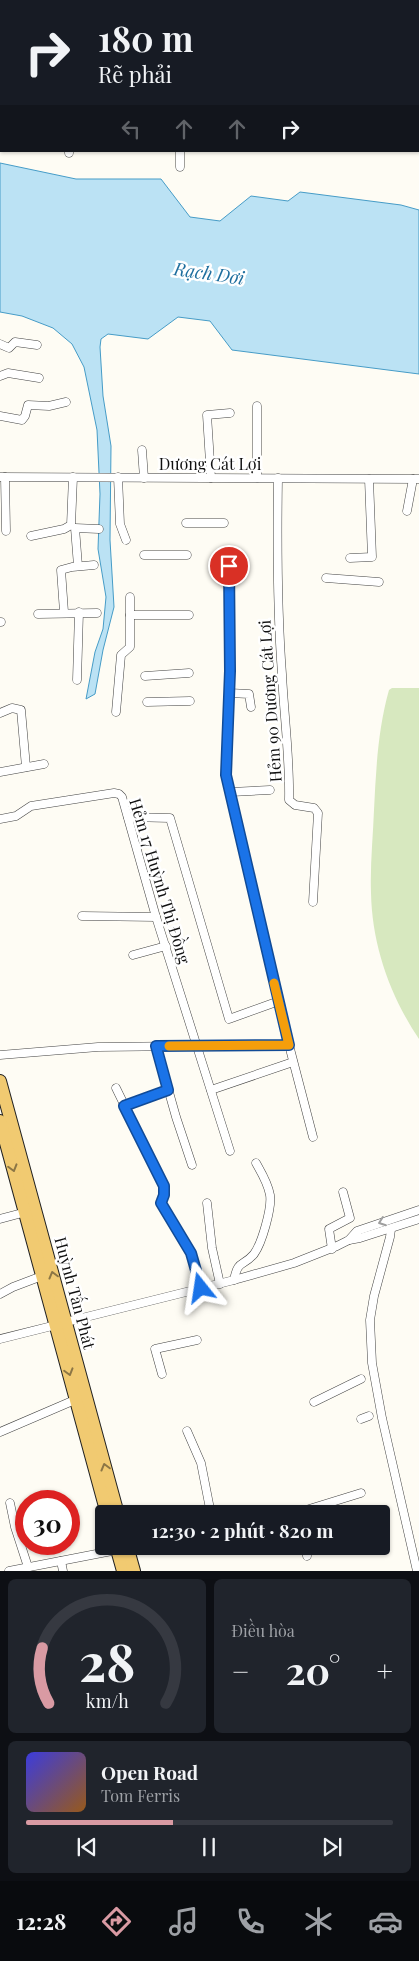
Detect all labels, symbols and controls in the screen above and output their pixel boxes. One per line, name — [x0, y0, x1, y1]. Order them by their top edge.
text: 180 m — [98, 14, 193, 61]
icon: right — [15, 20, 80, 85]
text: Rẽ phải — [98, 59, 172, 89]
icon: left — [117, 115, 145, 143]
icon: ahead — [170, 115, 198, 143]
icon: ahead — [223, 115, 251, 143]
icon: right — [276, 115, 304, 143]
water label: Rạch Dơi — [172, 256, 246, 290]
street label: Dương Cát Lợi — [159, 453, 262, 474]
pin — [208, 545, 250, 587]
icon: arrive — [215, 552, 243, 580]
street label: Hẻm 90 Dương Cát Lợi — [253, 619, 286, 783]
street label: Hẻm 17 Huỳnh Thị Đồng — [125, 795, 198, 967]
one-way arrow — [8, 1163, 18, 1172]
one-way arrow — [379, 1216, 387, 1226]
street label: Huỳnh Tấn Phát — [50, 1234, 103, 1352]
position arrow — [174, 1261, 226, 1313]
one-way arrow — [49, 1271, 59, 1279]
one-way arrow — [63, 1367, 74, 1376]
one-way arrow — [100, 1462, 111, 1471]
speed limit sign: 30 — [15, 1490, 80, 1555]
text: 12:30 · 2 phút · 820 m — [151, 1517, 334, 1543]
text: Điều hòa — [232, 1620, 295, 1641]
text: 28 — [79, 1626, 135, 1695]
text: 20° — [286, 1644, 340, 1695]
text: − — [232, 1652, 250, 1689]
text: + — [377, 1652, 393, 1689]
text: km/h — [85, 1689, 129, 1712]
text: Open Road — [101, 1759, 198, 1785]
text: Tom Ferris — [101, 1785, 180, 1806]
icon: previous — [73, 1833, 101, 1861]
icon: pause — [195, 1833, 223, 1861]
icon: next — [318, 1833, 346, 1861]
icon: directions — [99, 1904, 134, 1939]
icon: music — [166, 1904, 201, 1939]
icon: phone — [233, 1904, 268, 1939]
icon: climate — [301, 1904, 336, 1939]
icon: car — [368, 1904, 403, 1939]
text: 12:28 — [16, 1906, 66, 1936]

